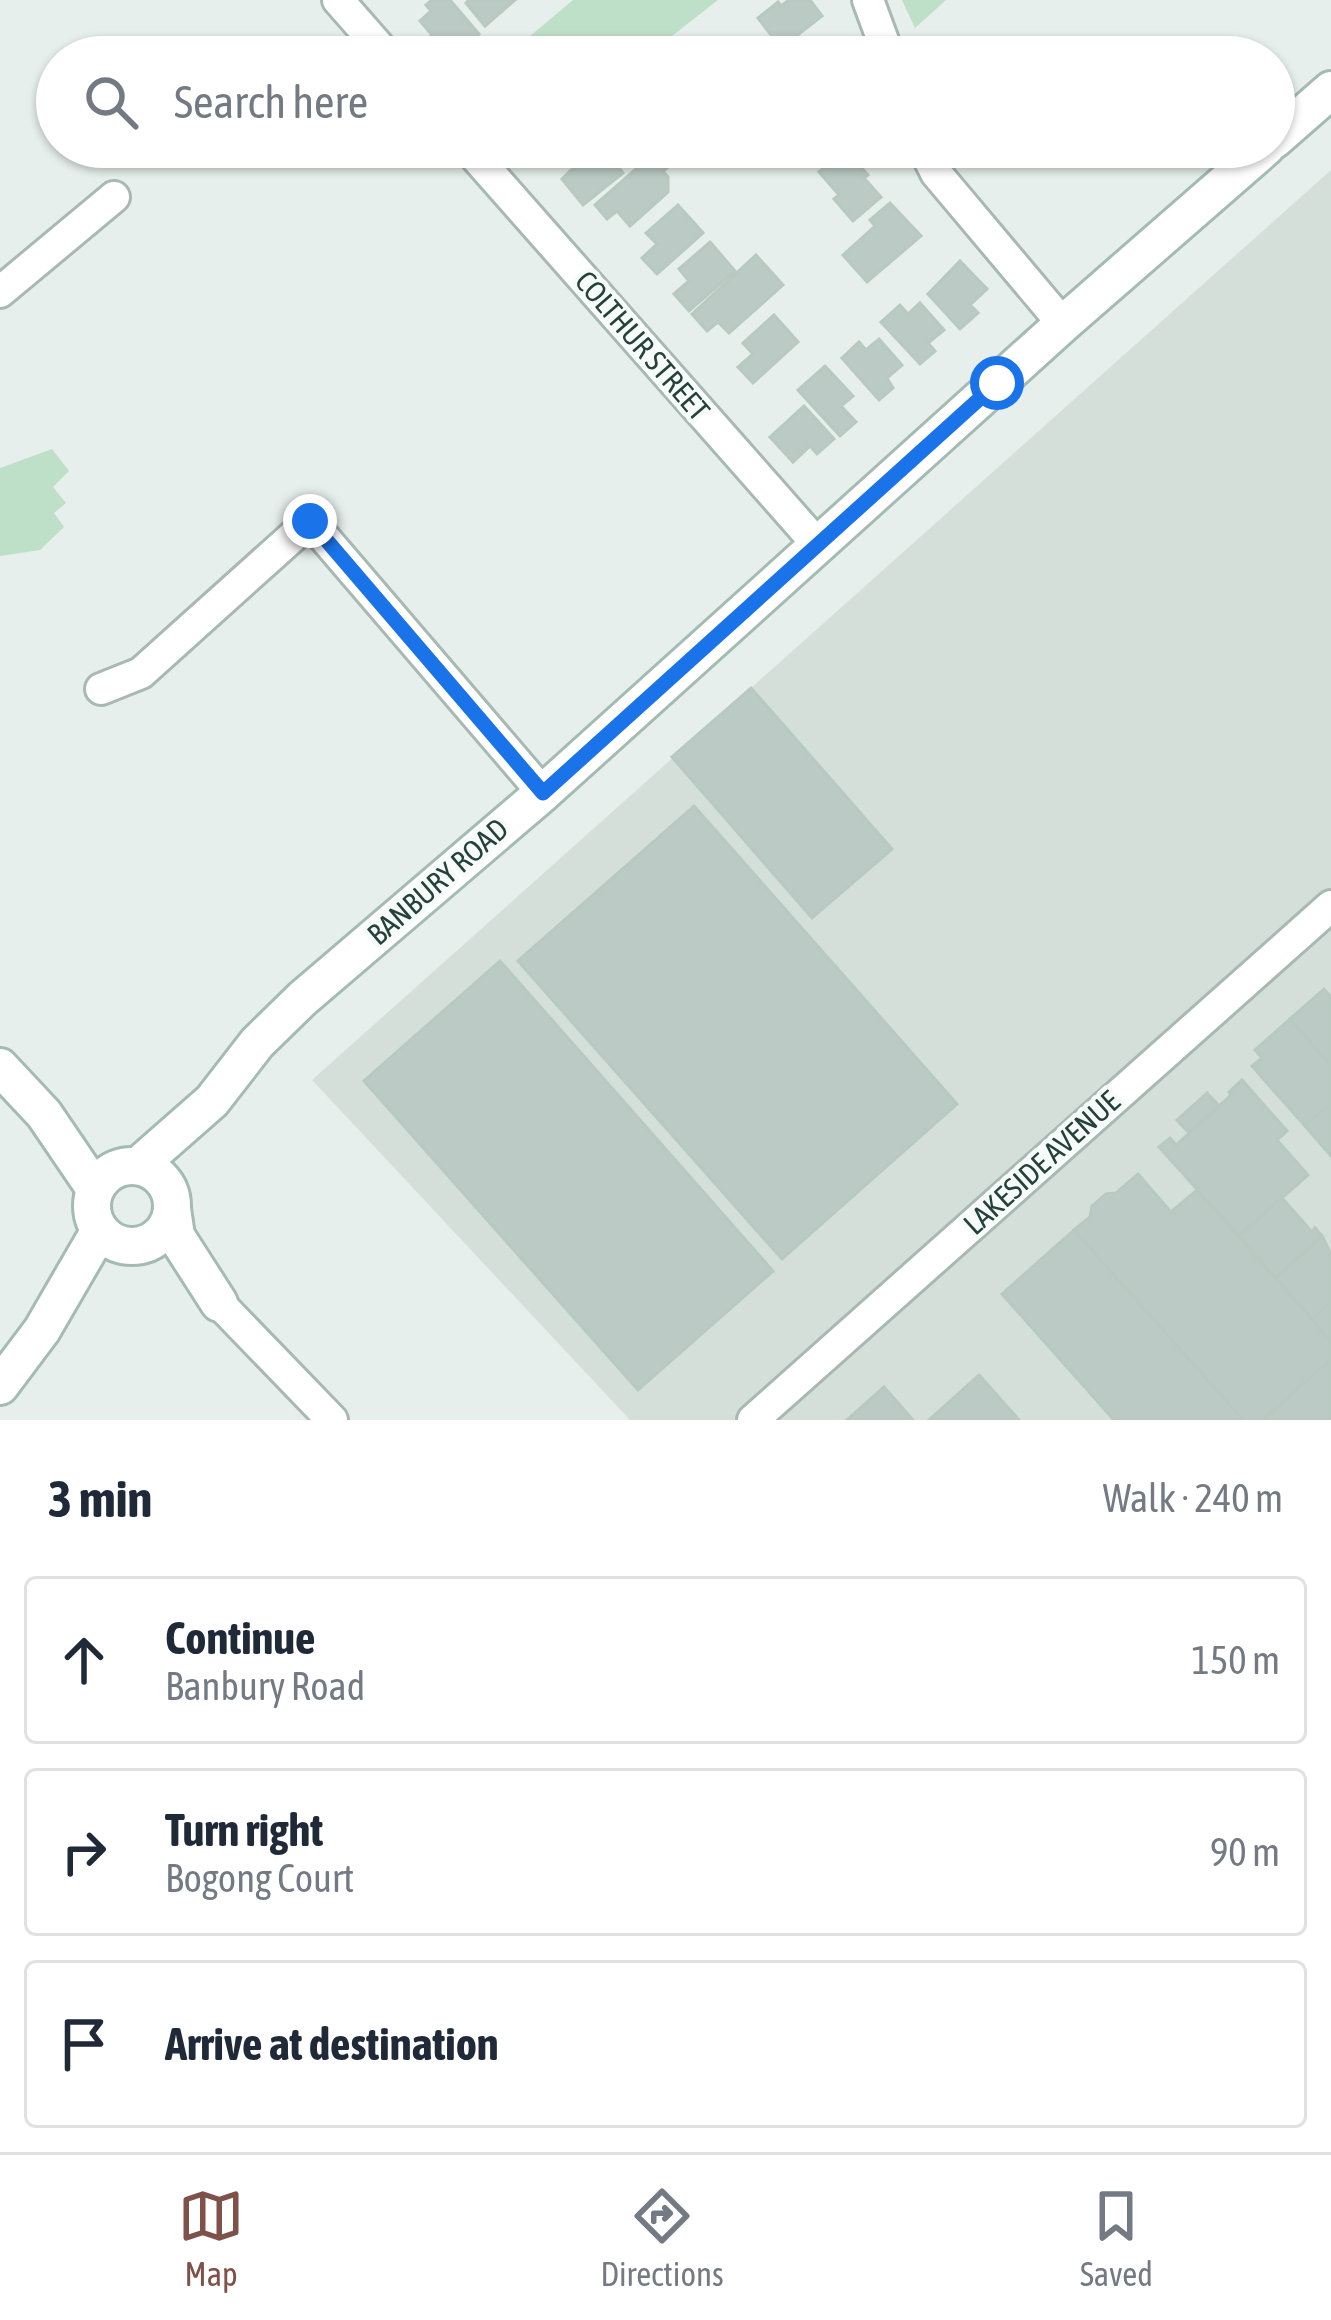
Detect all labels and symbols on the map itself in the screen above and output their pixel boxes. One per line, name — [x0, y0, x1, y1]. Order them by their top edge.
street label: COLTHUR STREET — [569, 264, 717, 427]
route start — [970, 356, 1024, 410]
route end — [283, 494, 337, 548]
street label: BANBURY ROAD — [360, 811, 514, 951]
street label: LAKESIDE AVENUE — [957, 1083, 1126, 1241]

